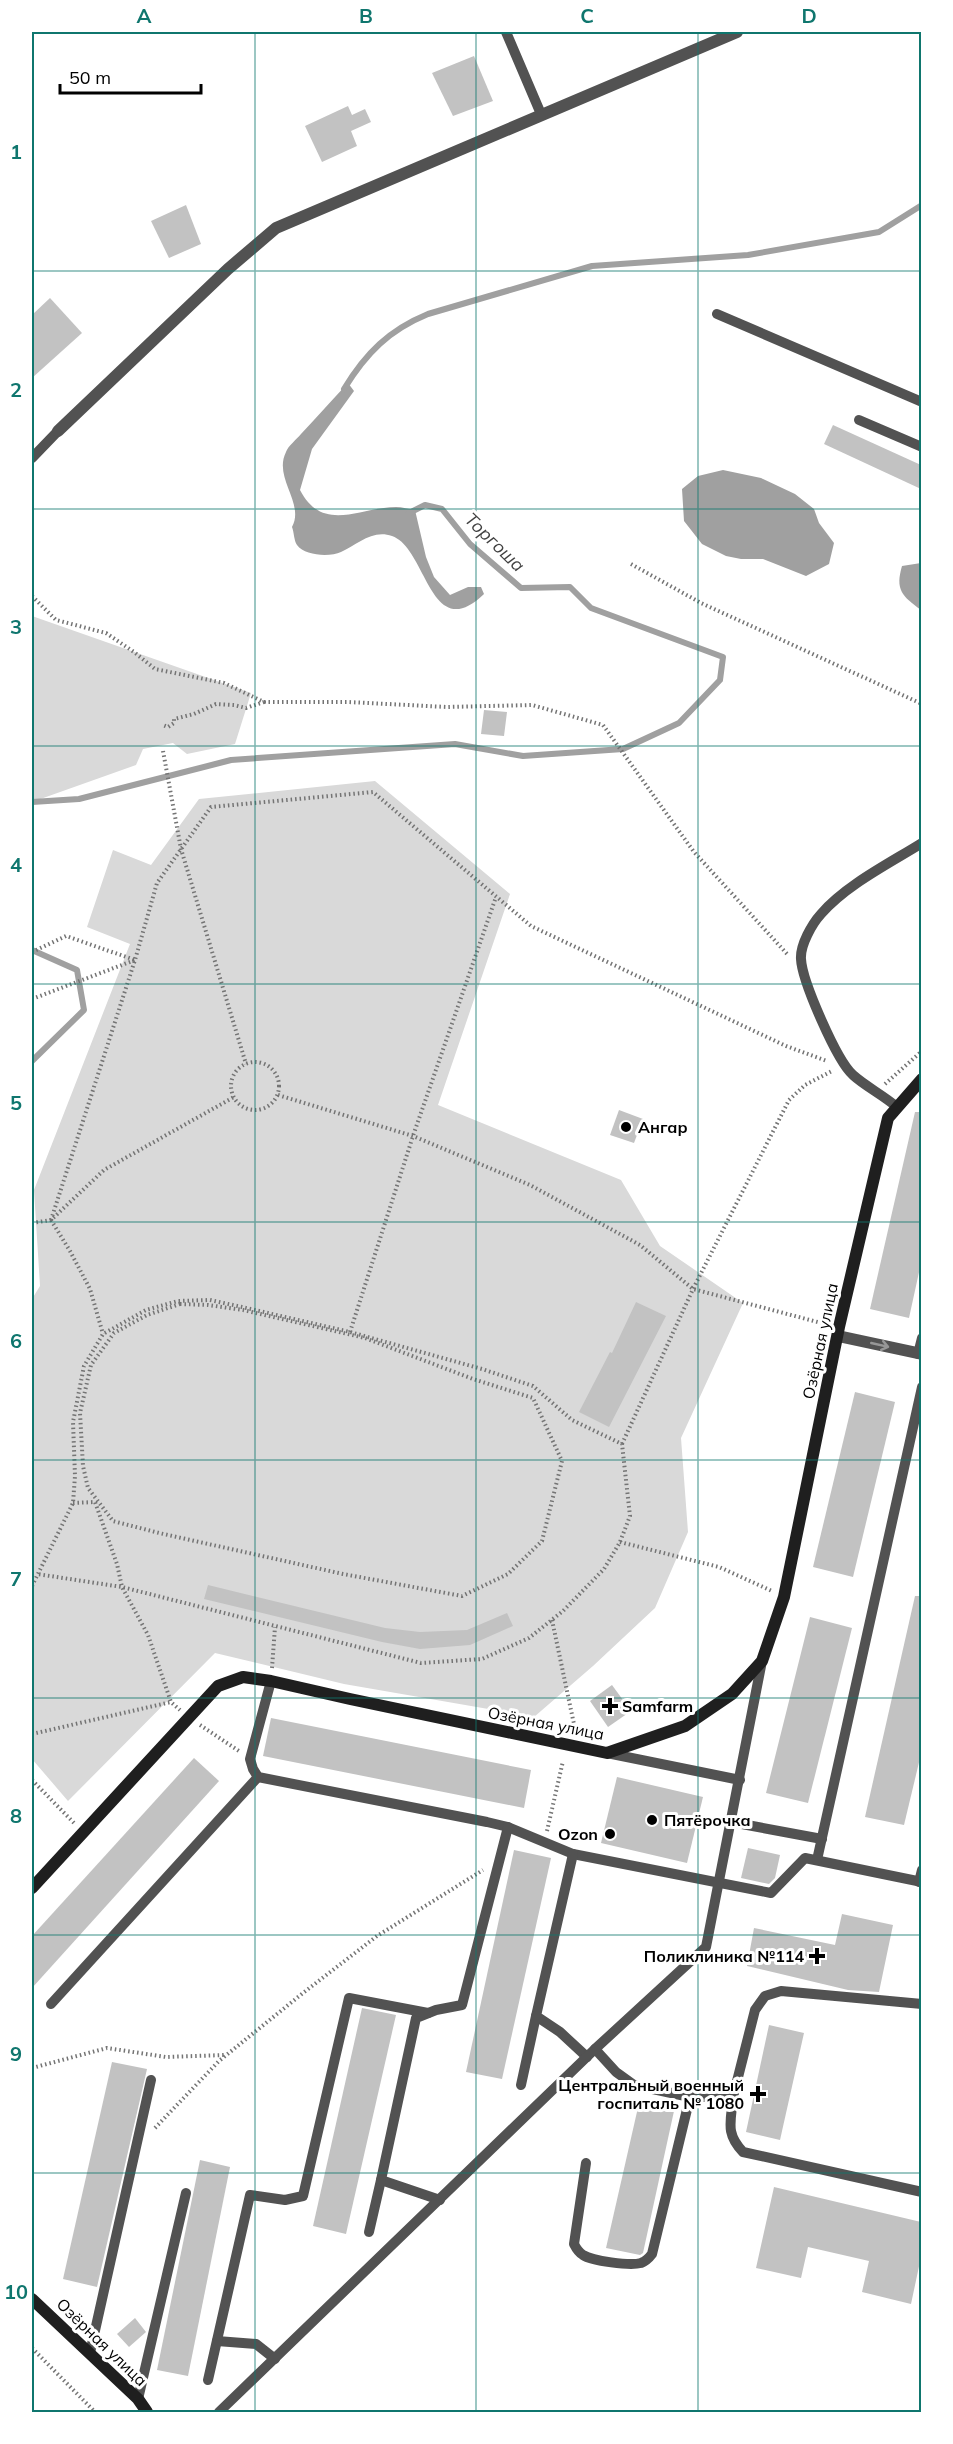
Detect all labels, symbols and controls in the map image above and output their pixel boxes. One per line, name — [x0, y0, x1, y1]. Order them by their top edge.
text: A — [137, 3, 152, 28]
text: B — [359, 3, 373, 28]
text: C — [580, 3, 594, 28]
text: D — [801, 3, 817, 28]
scale bar — [60, 57, 201, 95]
text: 50 m — [69, 66, 111, 89]
text: 1 — [10, 139, 22, 164]
text: 2 — [10, 377, 22, 402]
water label: Торгоша — [460, 508, 530, 576]
text: 3 — [10, 614, 22, 639]
text: 4 — [10, 852, 22, 877]
text: 5 — [10, 1090, 22, 1115]
place label: Ангар — [638, 1117, 688, 1137]
marker: Ангар — [619, 1120, 633, 1134]
street label: Озёрная улица — [798, 1281, 842, 1401]
text: 6 — [10, 1328, 22, 1353]
one-way arrow — [870, 1340, 889, 1351]
text: 7 — [10, 1566, 22, 1591]
place label: Samfarm — [622, 1696, 693, 1716]
marker: Samfarm — [603, 1699, 617, 1713]
street label: Озёрная улица — [486, 1702, 606, 1744]
text: 8 — [10, 1803, 22, 1828]
place label: Пятёрочка — [664, 1810, 751, 1830]
marker: Пятёрочка — [645, 1813, 659, 1827]
place label: Ozon — [558, 1824, 598, 1844]
marker: Ozon — [603, 1827, 617, 1841]
place label: Поликлиника №114 — [644, 1946, 804, 1966]
marker: Поликлиника №114 — [808, 1947, 826, 1965]
text: 9 — [10, 2041, 22, 2066]
place label: Центральный военный госпиталь № 1080 — [558, 2075, 744, 2113]
marker: Центральный военный госпиталь № 1080 — [749, 2085, 767, 2103]
text: 10 — [4, 2279, 28, 2304]
street label: Озёрная улица — [53, 2294, 151, 2390]

